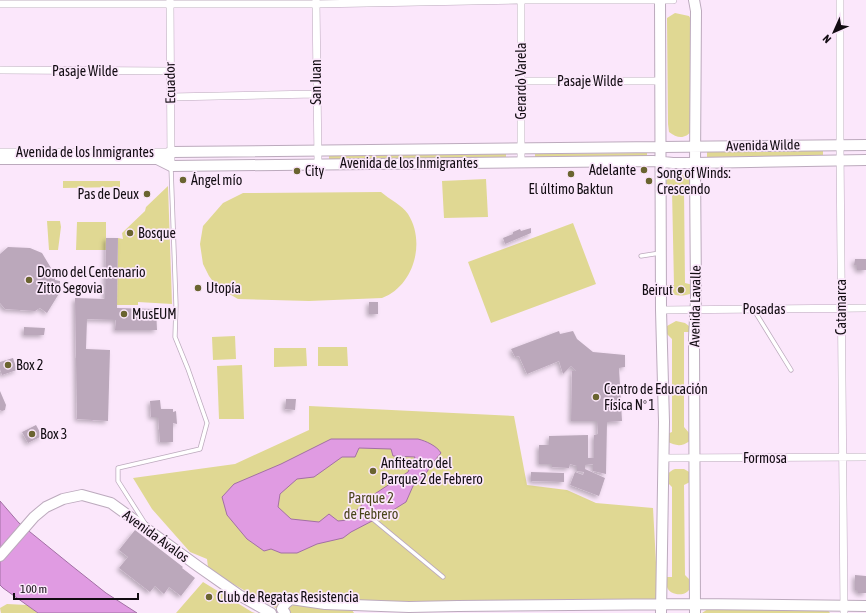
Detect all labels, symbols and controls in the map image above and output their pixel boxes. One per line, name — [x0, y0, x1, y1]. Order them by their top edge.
north arrow — [814, 12, 854, 52]
text: N — [820, 33, 833, 46]
street label: Gerardo Varela — [513, 42, 529, 120]
street label: San Juan — [308, 59, 324, 105]
street label: Ecuador — [162, 61, 178, 104]
street label: Pasaje Wilde — [52, 63, 118, 79]
street label: Pasaje Wilde — [557, 73, 623, 89]
street label: Avenida Wilde — [726, 136, 800, 154]
street label: Avenida de los Inmigrantes — [16, 144, 154, 160]
street label: Avenida de los Inmigrantes — [340, 155, 478, 171]
place label: Adelante — [589, 162, 636, 178]
place label: City — [305, 163, 325, 179]
marker: Adelante — [639, 165, 649, 175]
place label: Song of Winds: Crescendo — [657, 165, 731, 197]
marker: City — [292, 166, 302, 176]
marker: El último Baktun — [566, 169, 576, 179]
place label: Ángel mío — [191, 172, 242, 188]
marker: Ángel mío — [178, 175, 188, 185]
marker: Song of Winds: Crescendo — [644, 176, 654, 186]
place label: El último Baktun — [529, 181, 613, 197]
place label: Pas de Deux — [78, 186, 139, 202]
marker: Pas de Deux — [142, 189, 152, 199]
place label: Bosque — [138, 225, 176, 241]
marker: Bosque — [125, 228, 135, 238]
place label: Domo del Centenario Zitto Segovia — [37, 264, 146, 296]
street label: Avenida Lavalle — [686, 265, 704, 347]
marker: Domo del Centenario Zitto Segovia — [24, 275, 34, 285]
street label: Catamarca — [833, 279, 849, 335]
place label: Utopía — [206, 280, 241, 296]
place label: Beirut — [642, 282, 673, 298]
marker: Utopía — [193, 283, 203, 293]
marker: Beirut — [676, 285, 686, 295]
street label: Posadas — [743, 301, 785, 317]
place label: MusEUM — [132, 306, 177, 322]
marker: MusEUM — [119, 309, 129, 319]
place label: Box 2 — [16, 357, 43, 373]
marker: Box 2 — [3, 360, 13, 370]
place label: Centro de Educación Física Nº 1 — [604, 381, 708, 413]
marker: Centro de Educación Física Nº 1 — [591, 392, 601, 402]
place label: Box 3 — [40, 426, 67, 442]
marker: Box 3 — [27, 429, 37, 439]
street label: Formosa — [743, 450, 787, 466]
place label: Anfiteatro del Parque 2 de Febrero — [381, 455, 483, 487]
marker: Anfiteatro del Parque 2 de Febrero — [368, 466, 378, 476]
park label: Parque 2 de Febrero — [344, 490, 398, 522]
street label: Avenida Ávalos — [120, 507, 192, 565]
scale bar — [14, 575, 138, 601]
text: 100 m — [20, 582, 47, 596]
place label: Club de Regatas Resistencia — [217, 589, 359, 605]
marker: Club de Regatas Resistencia — [204, 592, 214, 602]

